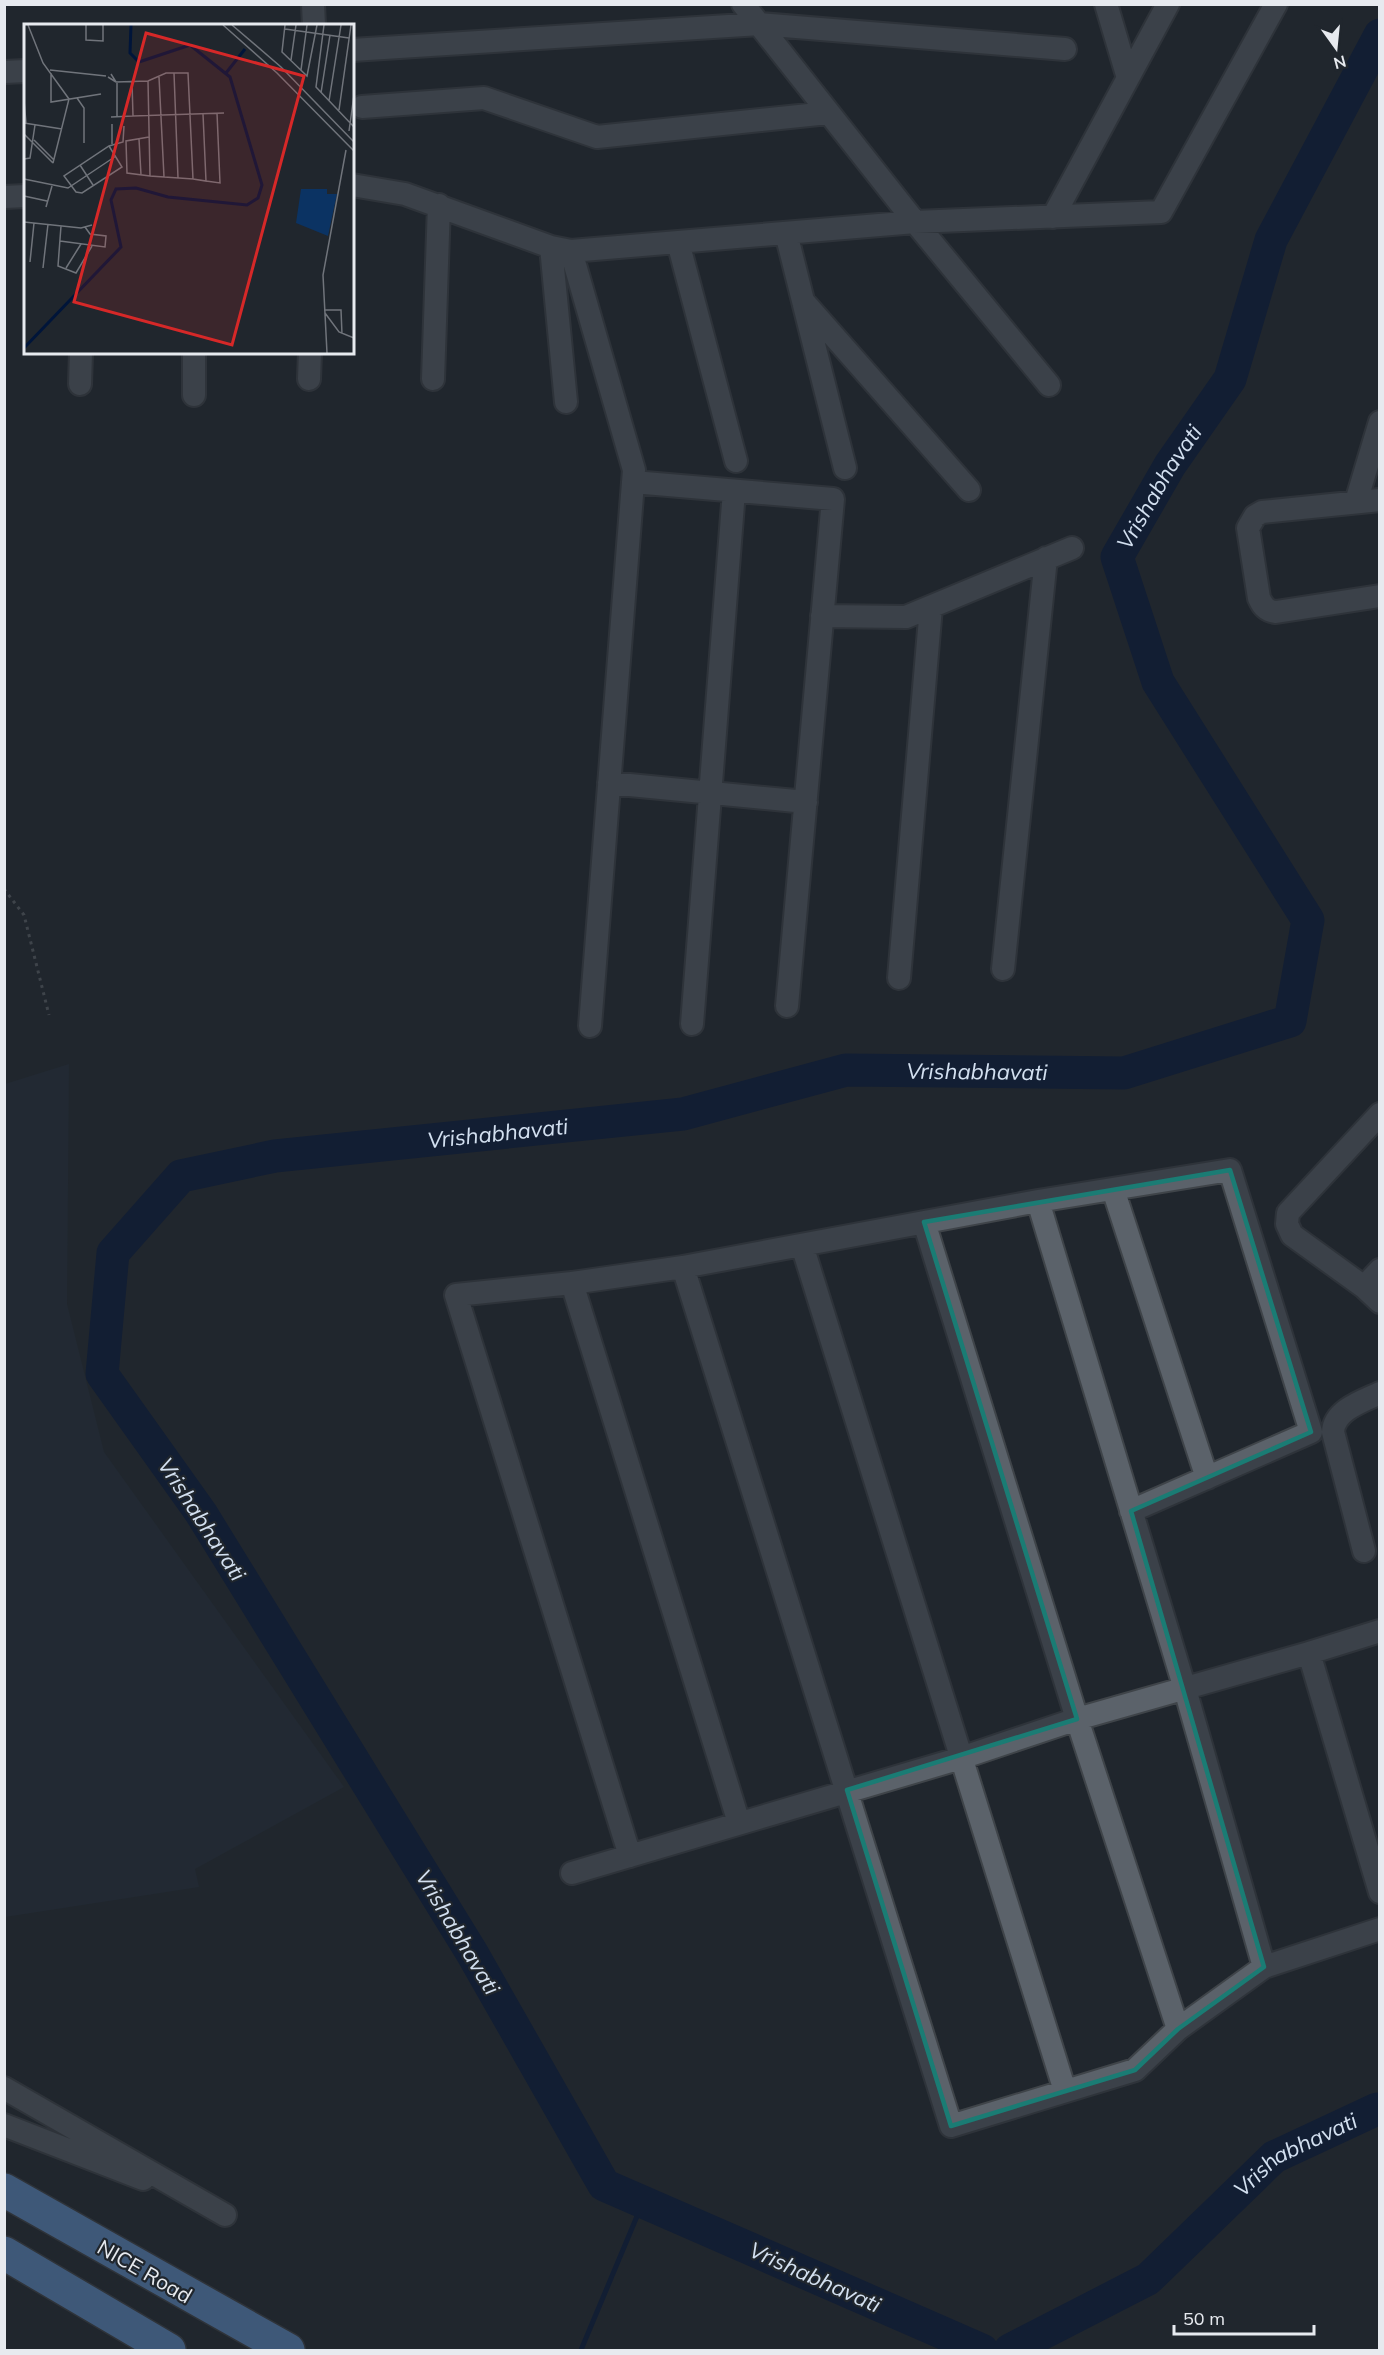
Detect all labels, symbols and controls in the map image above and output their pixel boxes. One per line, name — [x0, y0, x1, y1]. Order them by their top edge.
north arrow — [1306, 18, 1366, 78]
inset map — [24, 24, 354, 354]
text: N — [1331, 51, 1348, 74]
water label: Vrishabhavati — [1110, 419, 1208, 555]
water label: Vrishabhavati — [906, 1057, 1048, 1086]
water label: Vrishabhavati — [426, 1112, 570, 1154]
water label: Vrishabhavati — [152, 1452, 253, 1586]
water label: Vrishabhavati — [410, 1864, 507, 2000]
water label: Vrishabhavati — [1227, 2106, 1362, 2203]
street label: NICE Road — [93, 2234, 197, 2308]
water label: Vrishabhavati — [745, 2236, 886, 2319]
scale bar — [1174, 2298, 1314, 2336]
text: 50 m — [1183, 2307, 1225, 2330]

